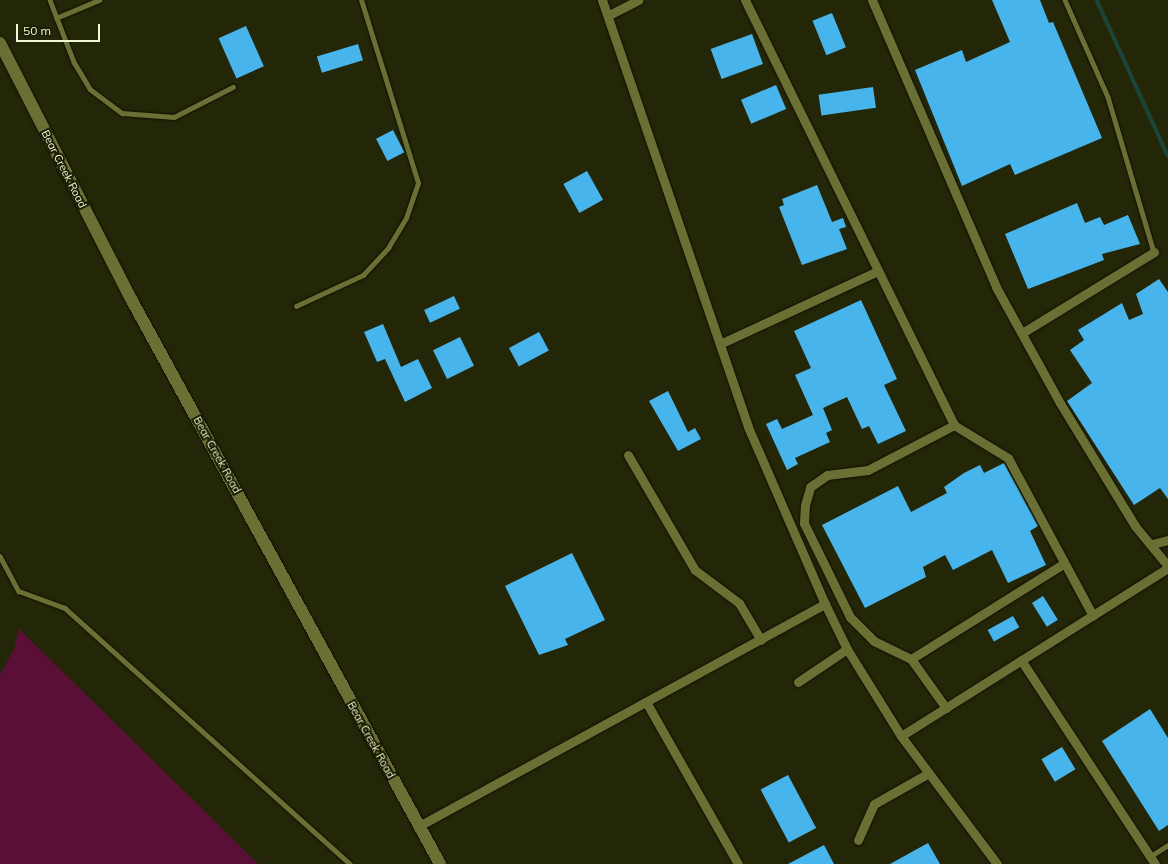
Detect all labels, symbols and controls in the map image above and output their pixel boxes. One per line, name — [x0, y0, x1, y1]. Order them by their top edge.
scale bar — [18, 16, 102, 42]
text: 50 m — [23, 23, 51, 38]
street label: Bear Creek Road — [39, 128, 89, 210]
street label: Bear Creek Road — [190, 414, 244, 496]
street label: Bear Creek Road — [344, 699, 398, 781]

